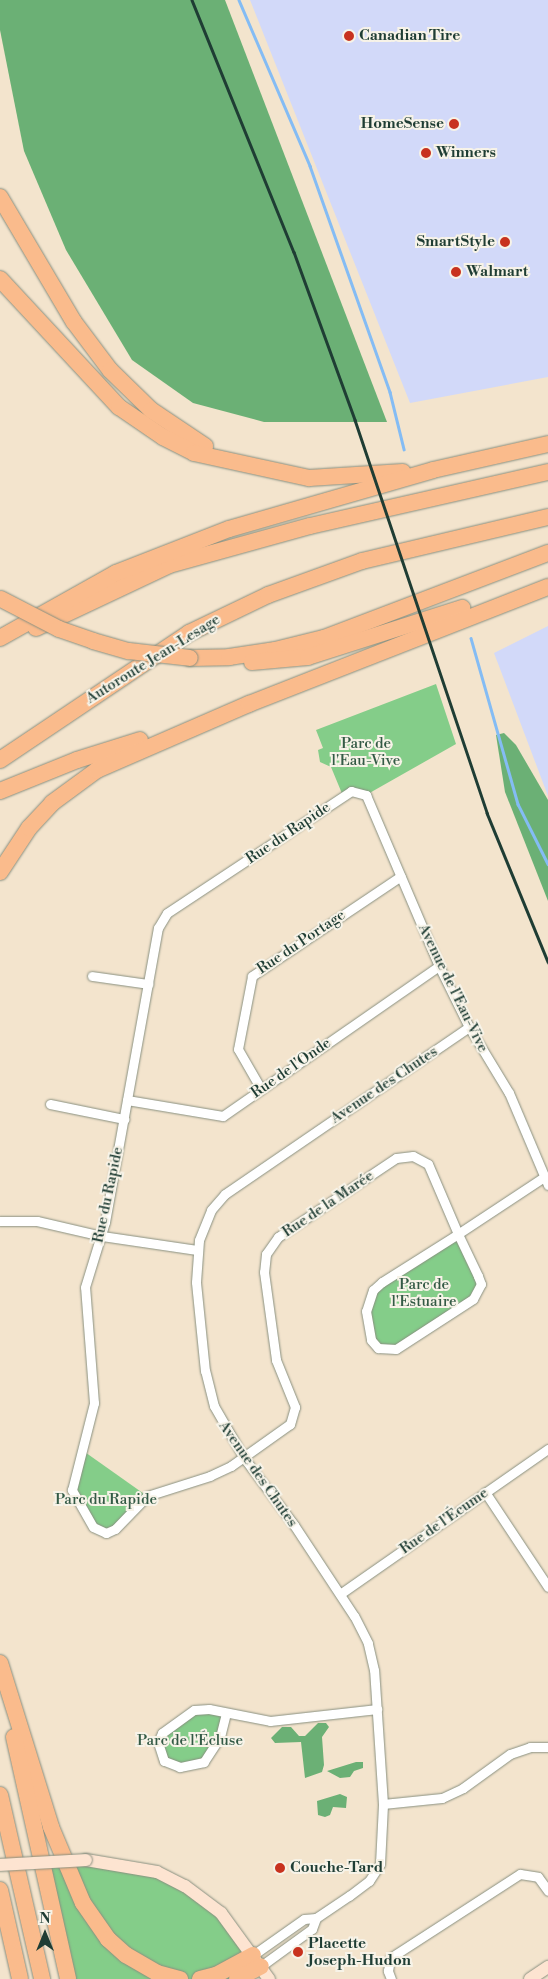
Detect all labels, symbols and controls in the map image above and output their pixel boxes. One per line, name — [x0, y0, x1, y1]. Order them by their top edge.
place label: Canadian Tire — [359, 27, 460, 45]
marker: Canadian Tire — [343, 30, 355, 42]
place label: HomeSense — [361, 115, 444, 133]
marker: HomeSense — [448, 118, 460, 130]
place label: Winners — [436, 144, 496, 162]
marker: Winners — [420, 147, 432, 159]
place label: SmartStyle — [416, 233, 495, 251]
marker: SmartStyle — [499, 236, 511, 248]
place label: Walmart — [466, 263, 528, 281]
marker: Walmart — [450, 266, 462, 278]
street label: Autoroute Jean-Lesage — [83, 610, 223, 708]
park label: Parc de l'Eau-Vive — [332, 734, 400, 769]
street label: Rue du Rapide — [242, 798, 334, 868]
street label: Rue du Portage — [253, 906, 349, 978]
street label: Avenue de l'Eau-Vive — [414, 921, 492, 1055]
street label: Rue de l'Onde — [248, 1034, 334, 1102]
street label: Avenue des Chutes — [327, 1042, 441, 1128]
street label: Rue du Rapide — [89, 1145, 127, 1245]
street label: Rue de la Marée — [279, 1167, 377, 1241]
park label: Parc de l'Estuaire — [391, 1275, 457, 1310]
street label: Avenue des Chutes — [215, 1417, 301, 1531]
street label: Rue de l'Écume — [396, 1484, 492, 1558]
park label: Parc du Rapide — [55, 1491, 157, 1509]
park label: Parc de l'Écluse — [137, 1732, 243, 1750]
place label: Couche-Tard — [290, 1859, 383, 1877]
marker: Couche-Tard — [274, 1862, 286, 1874]
north arrow — [20, 1909, 70, 1959]
text: N — [39, 1910, 51, 1928]
place label: Placette Joseph-Hudon — [308, 1934, 411, 1969]
marker: Placette Joseph-Hudon — [292, 1946, 304, 1958]

